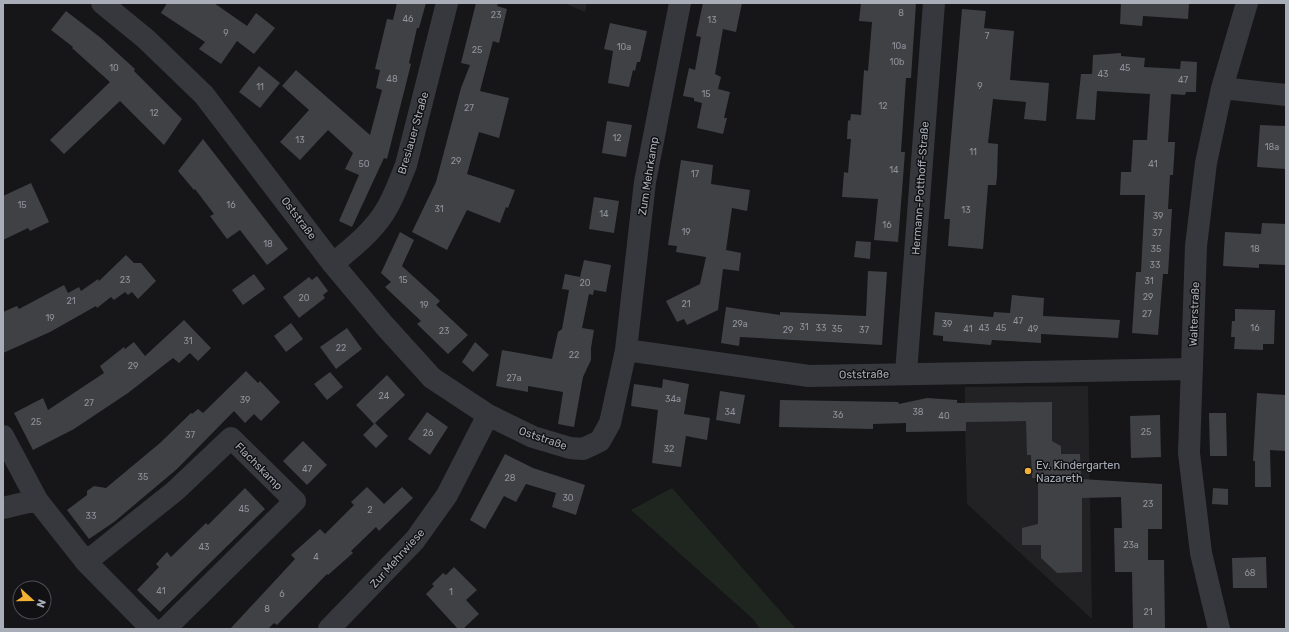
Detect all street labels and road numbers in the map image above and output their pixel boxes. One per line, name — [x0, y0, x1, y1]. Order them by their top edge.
street label: Breslauer Straße — [395, 90, 431, 176]
street label: Hermann-Potthoff-Straße — [909, 121, 932, 255]
street label: Zum Mehrkamp — [636, 136, 661, 216]
street label: Oststraße — [278, 194, 319, 242]
street label: Walterstraße — [1187, 281, 1202, 347]
street label: Oststraße — [839, 368, 889, 381]
street label: Oststraße — [517, 424, 569, 453]
street label: Flachskamp — [232, 440, 285, 493]
street label: Zur Mehrwiese — [367, 526, 427, 590]

